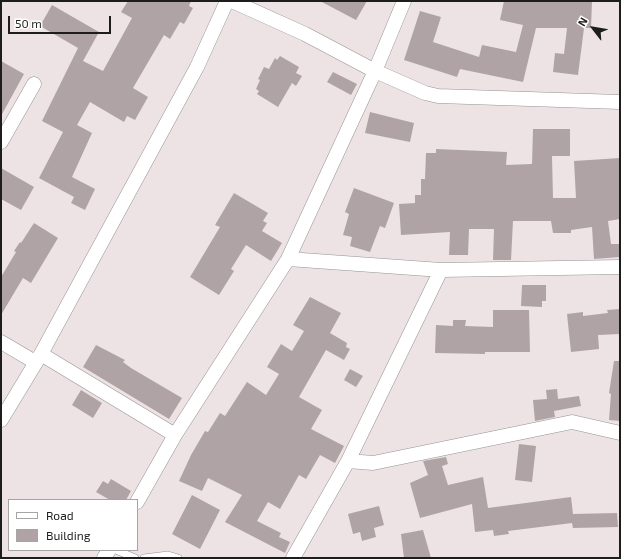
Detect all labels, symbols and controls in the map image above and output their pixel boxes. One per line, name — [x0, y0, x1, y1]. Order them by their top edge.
scale bar — [10, 8, 113, 34]
north arrow — [573, 8, 613, 48]
text: N — [575, 15, 590, 28]
text: 50 m — [15, 16, 42, 30]
legend — [8, 499, 138, 551]
text: Road — [46, 508, 74, 522]
text: Building — [46, 528, 90, 542]

